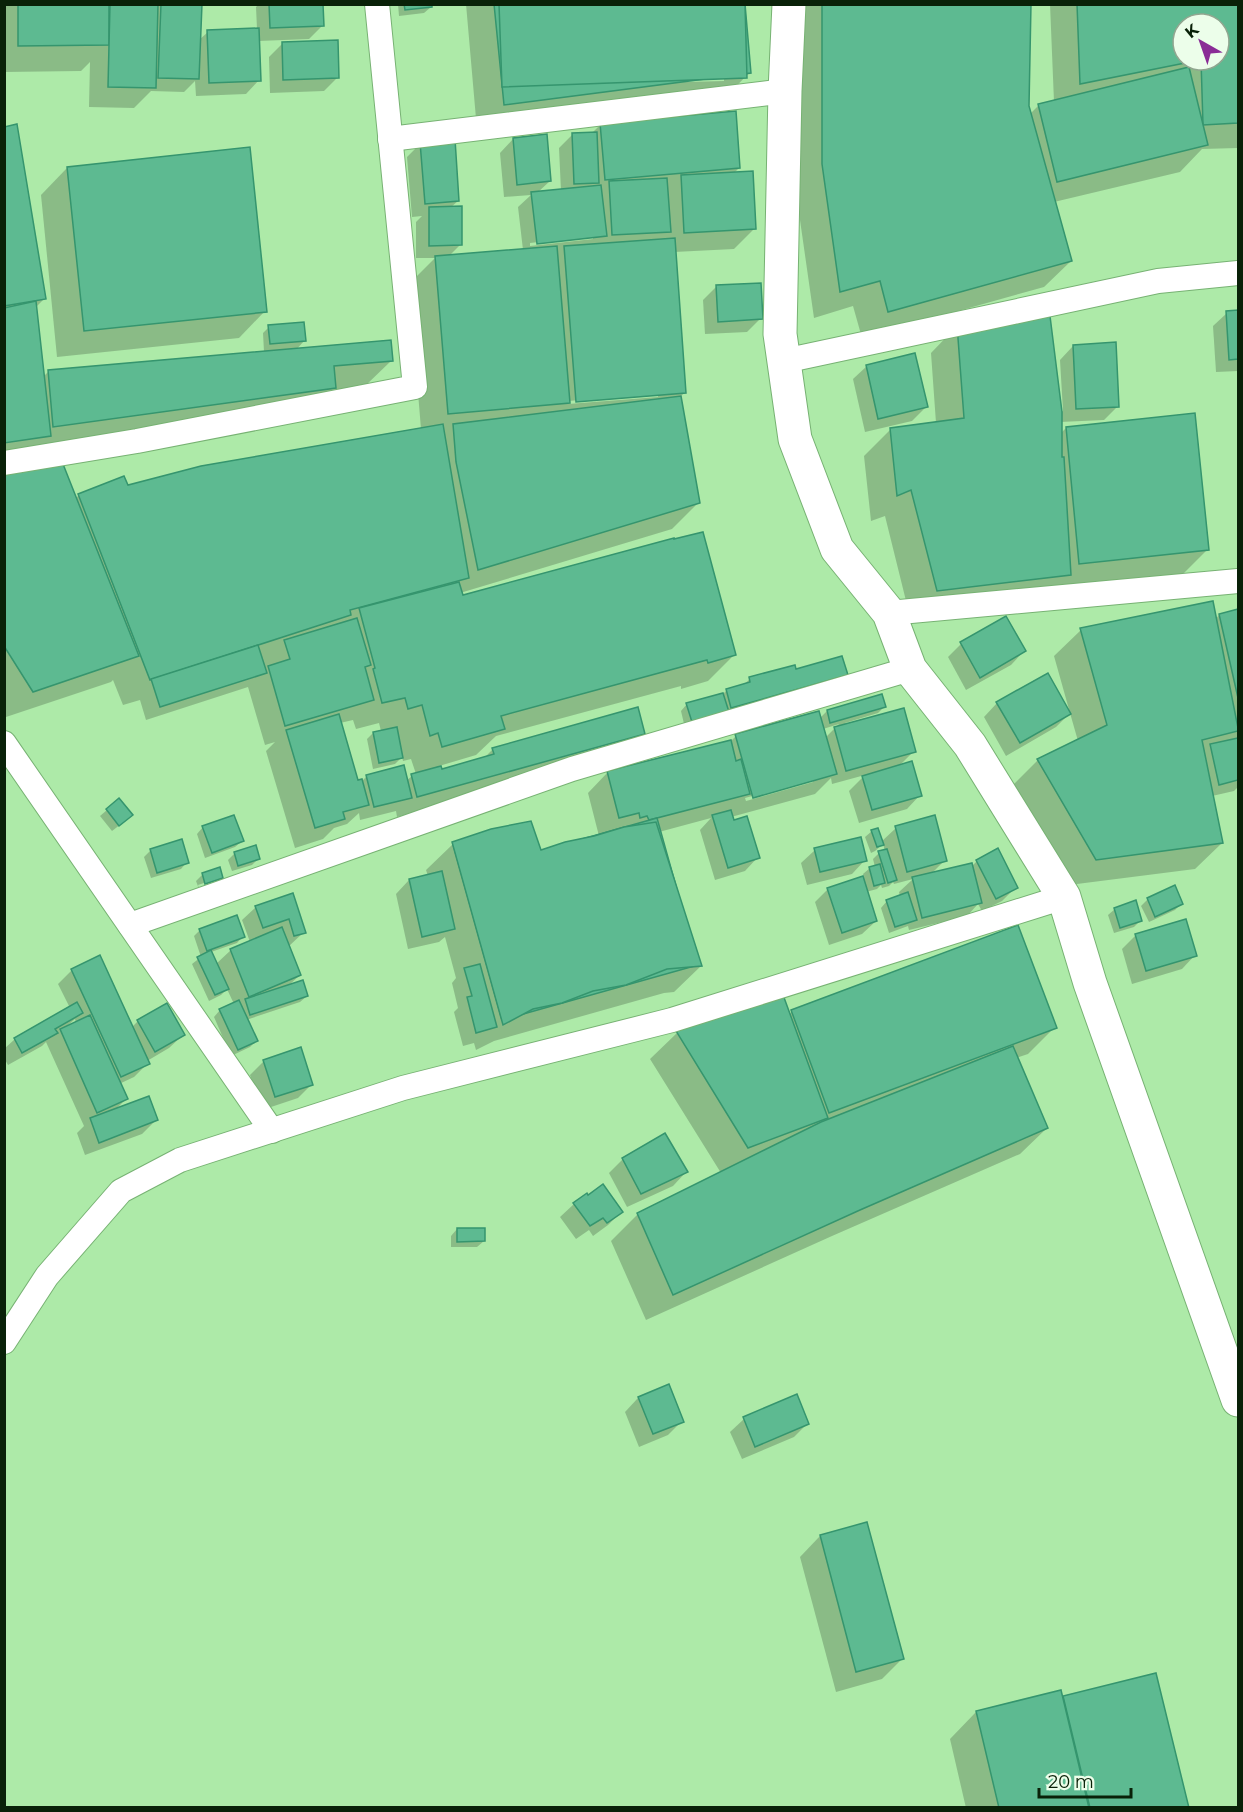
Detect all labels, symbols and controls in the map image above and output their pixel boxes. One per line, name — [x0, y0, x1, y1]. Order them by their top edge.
north arrow — [1171, 12, 1231, 72]
text: K — [1181, 19, 1203, 42]
scale bar — [1039, 1761, 1130, 1799]
text: 20 m — [1048, 1771, 1094, 1793]

